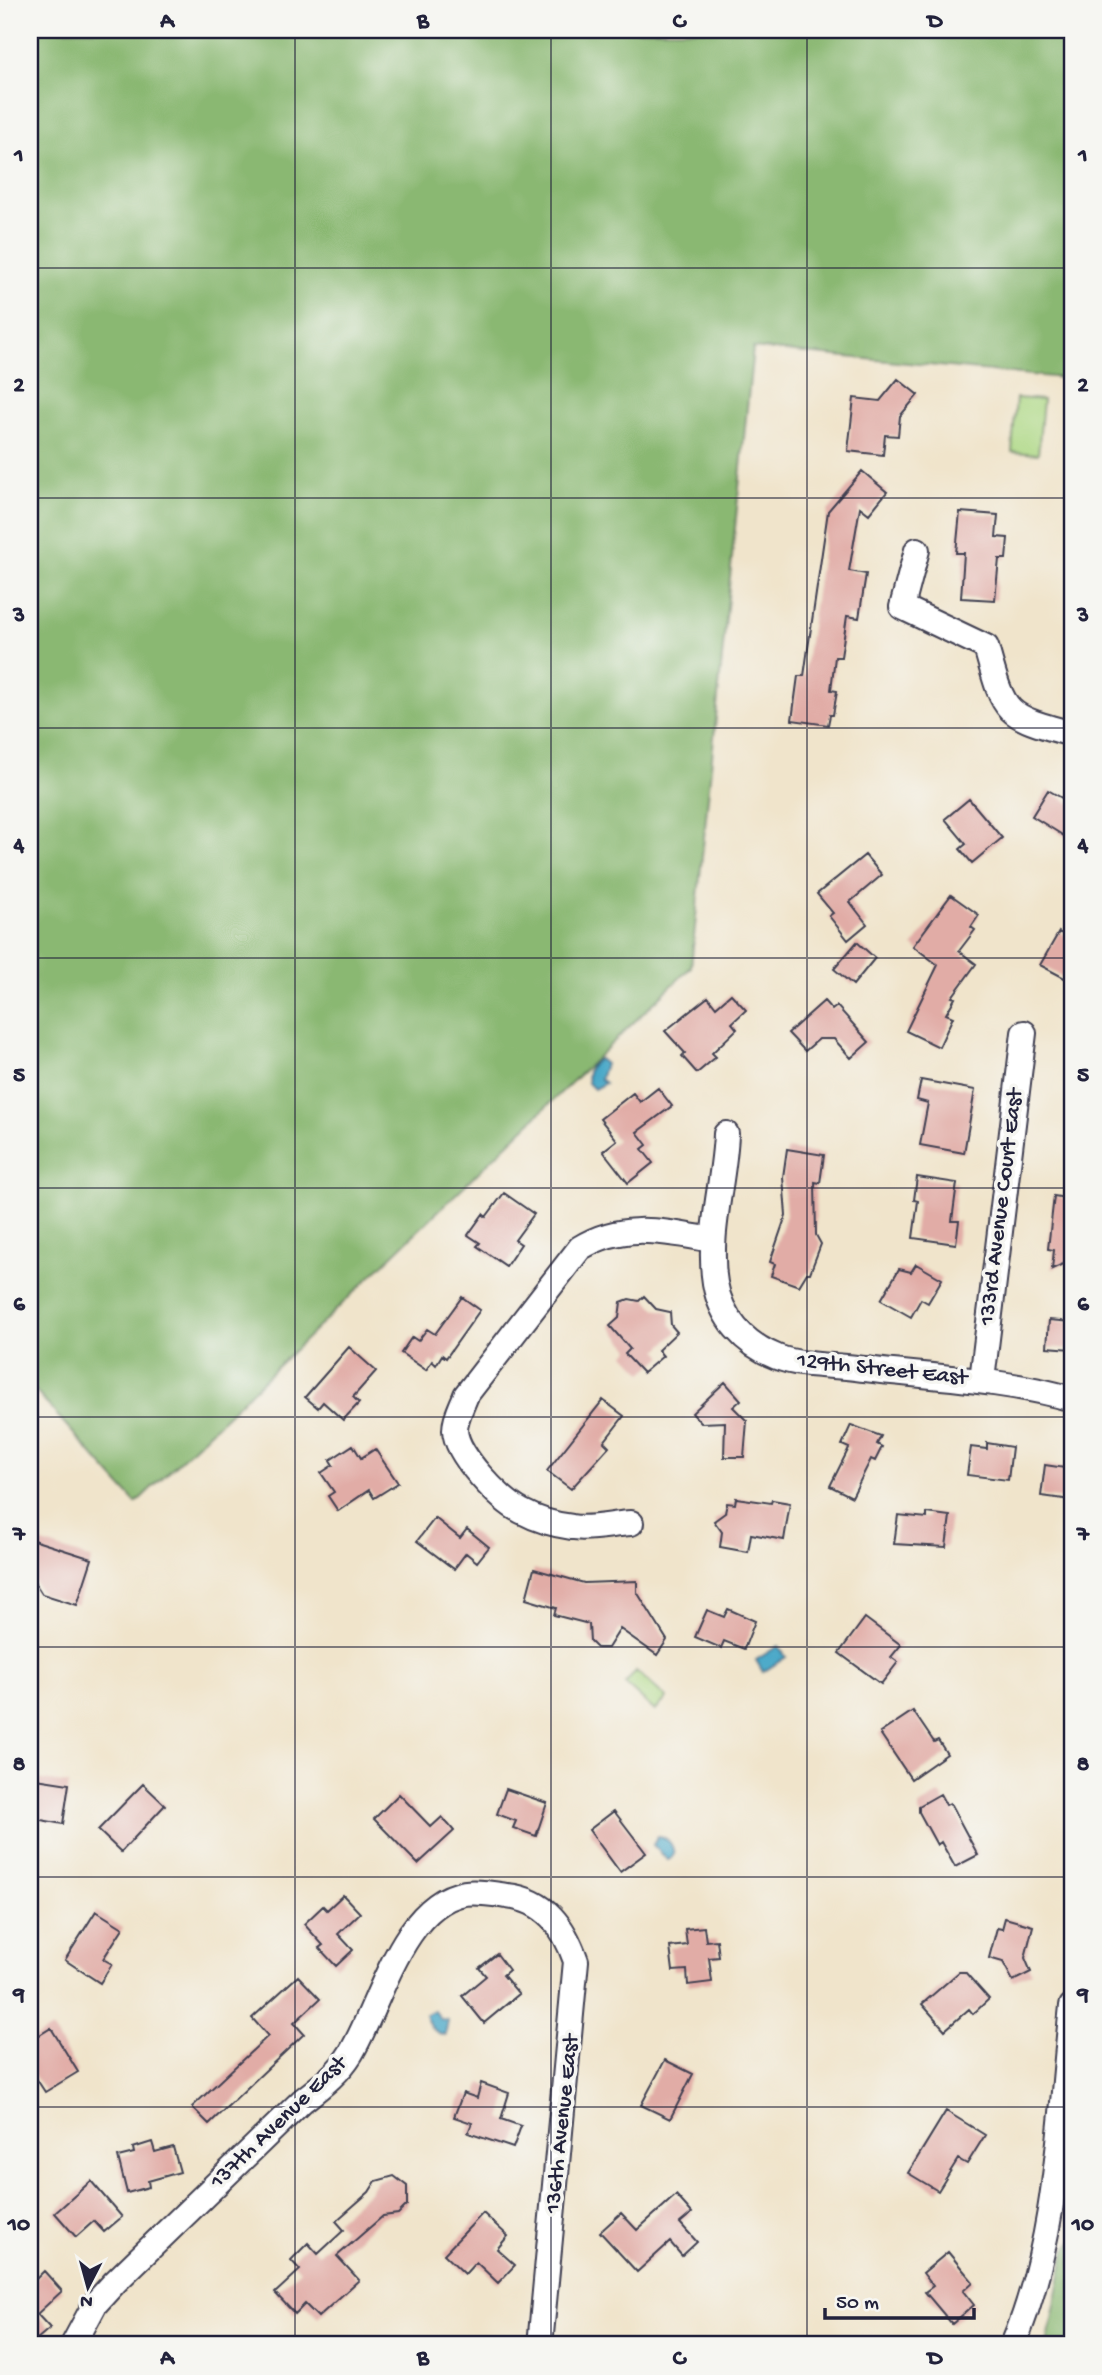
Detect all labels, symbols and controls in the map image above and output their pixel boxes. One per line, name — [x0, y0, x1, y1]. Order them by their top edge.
text: A — [159, 9, 175, 36]
text: B — [416, 9, 430, 36]
text: C — [673, 9, 688, 36]
text: D — [926, 9, 944, 36]
text: 1 — [13, 143, 24, 170]
text: 1 — [1077, 143, 1088, 170]
text: 2 — [13, 373, 25, 400]
text: 2 — [1077, 373, 1089, 400]
text: 3 — [12, 603, 25, 630]
text: 3 — [1076, 603, 1089, 630]
text: 4 — [13, 833, 25, 860]
text: 4 — [1077, 833, 1089, 860]
text: 5 — [13, 1063, 25, 1090]
text: 5 — [1077, 1063, 1089, 1090]
street label: 133rd Avenue Court East — [974, 1086, 1030, 1328]
text: 6 — [13, 1292, 26, 1319]
text: 6 — [1077, 1292, 1090, 1319]
street label: 129th Street East — [795, 1348, 970, 1393]
text: 7 — [12, 1522, 26, 1549]
text: 7 — [1076, 1522, 1090, 1549]
text: 8 — [13, 1752, 26, 1779]
text: 8 — [1077, 1752, 1090, 1779]
text: 9 — [12, 1982, 25, 2009]
text: 9 — [1076, 1982, 1089, 2009]
street label: 136th Avenue East — [540, 2032, 586, 2216]
street label: 137th Avenue East — [204, 2050, 354, 2196]
text: 10 — [7, 2212, 30, 2239]
text: 10 — [1071, 2212, 1094, 2239]
north arrow — [52, 2252, 122, 2322]
scale bar — [825, 2277, 974, 2321]
text: N — [79, 2288, 94, 2313]
text: 50 m — [836, 2292, 879, 2317]
text: A — [159, 2346, 175, 2373]
text: B — [416, 2346, 430, 2373]
text: C — [673, 2346, 688, 2373]
text: D — [926, 2346, 944, 2373]

